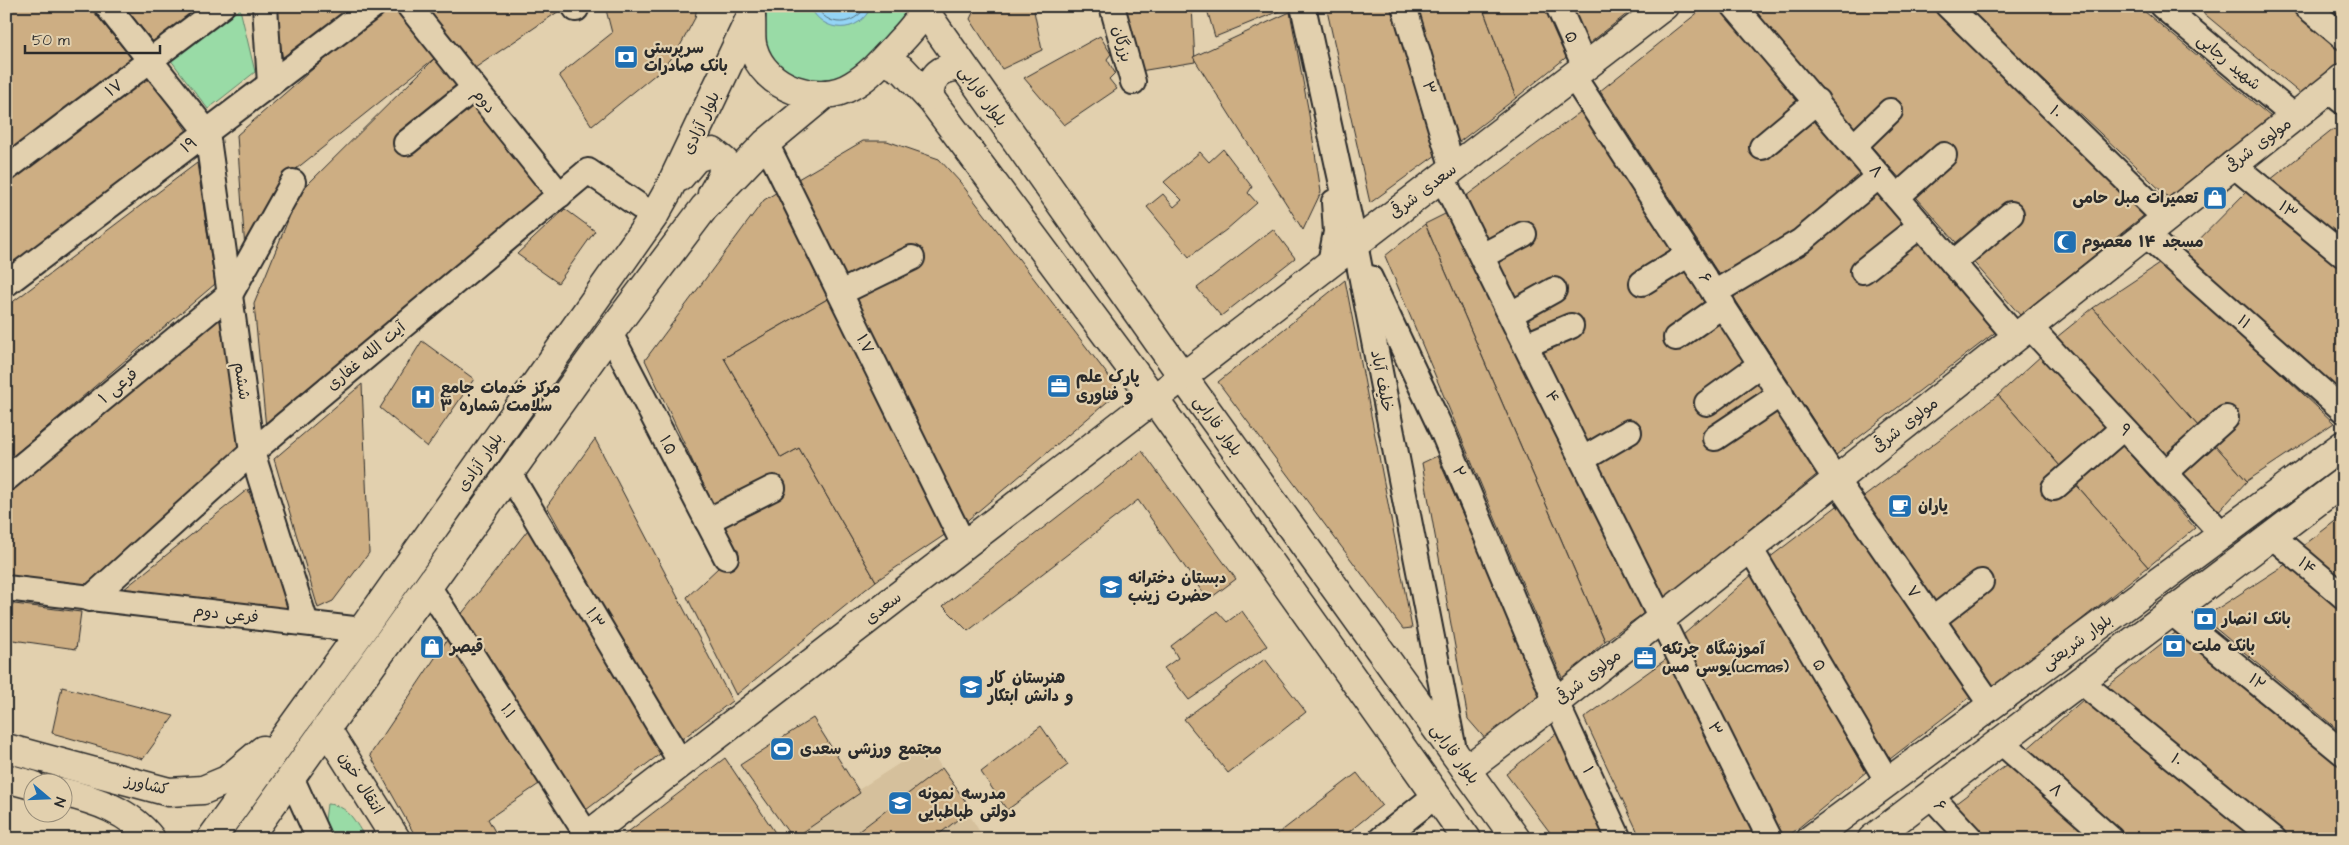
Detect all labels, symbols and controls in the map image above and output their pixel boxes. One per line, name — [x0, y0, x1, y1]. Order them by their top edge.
scale bar — [25, 22, 160, 54]
street label: بزرگان — [1107, 23, 1137, 65]
street label: ۵ — [1559, 27, 1583, 47]
street label: شهید رجایی — [2192, 29, 2266, 95]
text: 50 m — [32, 30, 70, 51]
place label: سرپرستی بانک صادرات — [644, 37, 728, 77]
bank icon: سرپرستی بانک صادرات — [613, 44, 639, 70]
street label: بلوار فارابی — [953, 61, 1013, 131]
street label: ۱۷ — [101, 74, 127, 102]
street label: ۳ — [1417, 79, 1441, 97]
street label: دوم — [466, 84, 501, 119]
street label: بلوار آزادی — [677, 88, 725, 158]
street label: ۱۰ — [2044, 100, 2068, 124]
street label: مولوی شرقی — [2220, 113, 2296, 177]
street label: ۱۹ — [176, 131, 202, 159]
street label: سعدی شرقی — [1385, 158, 1461, 224]
street label: ۸ — [1864, 160, 1888, 182]
shop icon: تعمیرات مبل حامی — [2202, 185, 2228, 211]
place label: تعمیرات مبل حامی — [2073, 187, 2199, 209]
street label: ۱۳ — [2274, 195, 2302, 225]
mosque icon: مسجد ۱۴ معصوم — [2052, 229, 2078, 255]
place label: مسجد ۱۴ معصوم — [2082, 231, 2204, 254]
street label: ۶ — [1693, 268, 1717, 288]
street label: ۱۱ — [2232, 310, 2256, 334]
street label: آیت الله غفاری — [322, 316, 411, 396]
street label: ۱.۷ — [851, 330, 879, 358]
street label: خلیف آباد — [1365, 348, 1399, 414]
street label: ششم — [227, 361, 256, 401]
street label: فرعی ۱ — [94, 363, 142, 409]
place label: پارک علم و فناوری — [1076, 366, 1140, 406]
office icon: پارک علم و فناوری — [1046, 373, 1072, 399]
place label: مرکز خدمات جامع سلامت شماره ۳ — [440, 377, 561, 417]
hospital icon: مرکز خدمات جامع سلامت شماره ۳ — [410, 384, 436, 410]
street label: ۴ — [1539, 387, 1565, 407]
street label: بلوار فارابی — [1188, 391, 1248, 461]
street label: مولوی شرقی — [1867, 392, 1943, 458]
street label: ۹ — [2114, 419, 2136, 441]
street label: بلوار آزادی — [452, 428, 508, 496]
street label: ۱.۵ — [654, 431, 682, 459]
street label: ۲ — [1447, 463, 1471, 481]
cafe icon: یاران — [1887, 493, 1913, 519]
place label: یاران — [1918, 495, 1948, 517]
street label: ۱۴ — [2293, 552, 2321, 580]
place label: دبستان دخترانه حضرت زینب — [1128, 567, 1226, 607]
school or university icon: دبستان دخترانه حضرت زینب — [1098, 574, 1124, 600]
street label: ۷ — [1901, 581, 1925, 603]
street label: سعدی — [860, 586, 906, 630]
street label: فرعی دوم — [192, 600, 260, 629]
street label: ۱.۳ — [580, 603, 610, 633]
bank icon: بانک انصار — [2192, 606, 2218, 632]
place label: بانک انصار — [2220, 608, 2291, 630]
street label: بلوار شریعتی — [2037, 609, 2117, 675]
bank icon: بانک ملت — [2161, 633, 2187, 659]
shop icon: قیصر — [419, 634, 445, 660]
place label: بانک ملت — [2192, 635, 2255, 657]
place label: قیصر — [448, 636, 483, 658]
place label: آموزشگاه چرتکه یوسی مس(ucmas) — [1662, 638, 1789, 678]
street label: مولوی شرقی — [1550, 644, 1626, 710]
office icon: آموزشگاه چرتکه یوسی مس(ucmas) — [1632, 645, 1658, 671]
street label: ۵ — [1807, 655, 1831, 675]
place label: هنرستان کار و دانش ابتکار — [986, 667, 1074, 707]
street label: ۱۲ — [2244, 668, 2270, 696]
school or university icon: هنرستان کار و دانش ابتکار — [958, 674, 984, 700]
street label: ۱.۱ — [495, 699, 521, 723]
street label: ۳ — [1702, 718, 1728, 740]
street label: بلوار فارابی — [1425, 719, 1485, 789]
sports icon: مجتمع ورزشی سعدی — [769, 736, 795, 762]
place label: مجتمع ورزشی سعدی — [800, 738, 942, 760]
street label: انتقال خون — [333, 747, 389, 819]
street label: ۱۰ — [2166, 748, 2188, 772]
street label: ۱ — [1577, 763, 1599, 777]
street label: کشاورز — [121, 769, 171, 801]
north arrow — [22, 772, 72, 822]
street label: ۸ — [2045, 778, 2067, 802]
place label: مدرسه نمونه دولتی طباطبایی — [918, 783, 1016, 823]
school or university icon: مدرسه نمونه دولتی طباطبایی — [887, 790, 913, 816]
text: N — [48, 794, 70, 810]
street label: ۶ — [1929, 795, 1951, 817]

